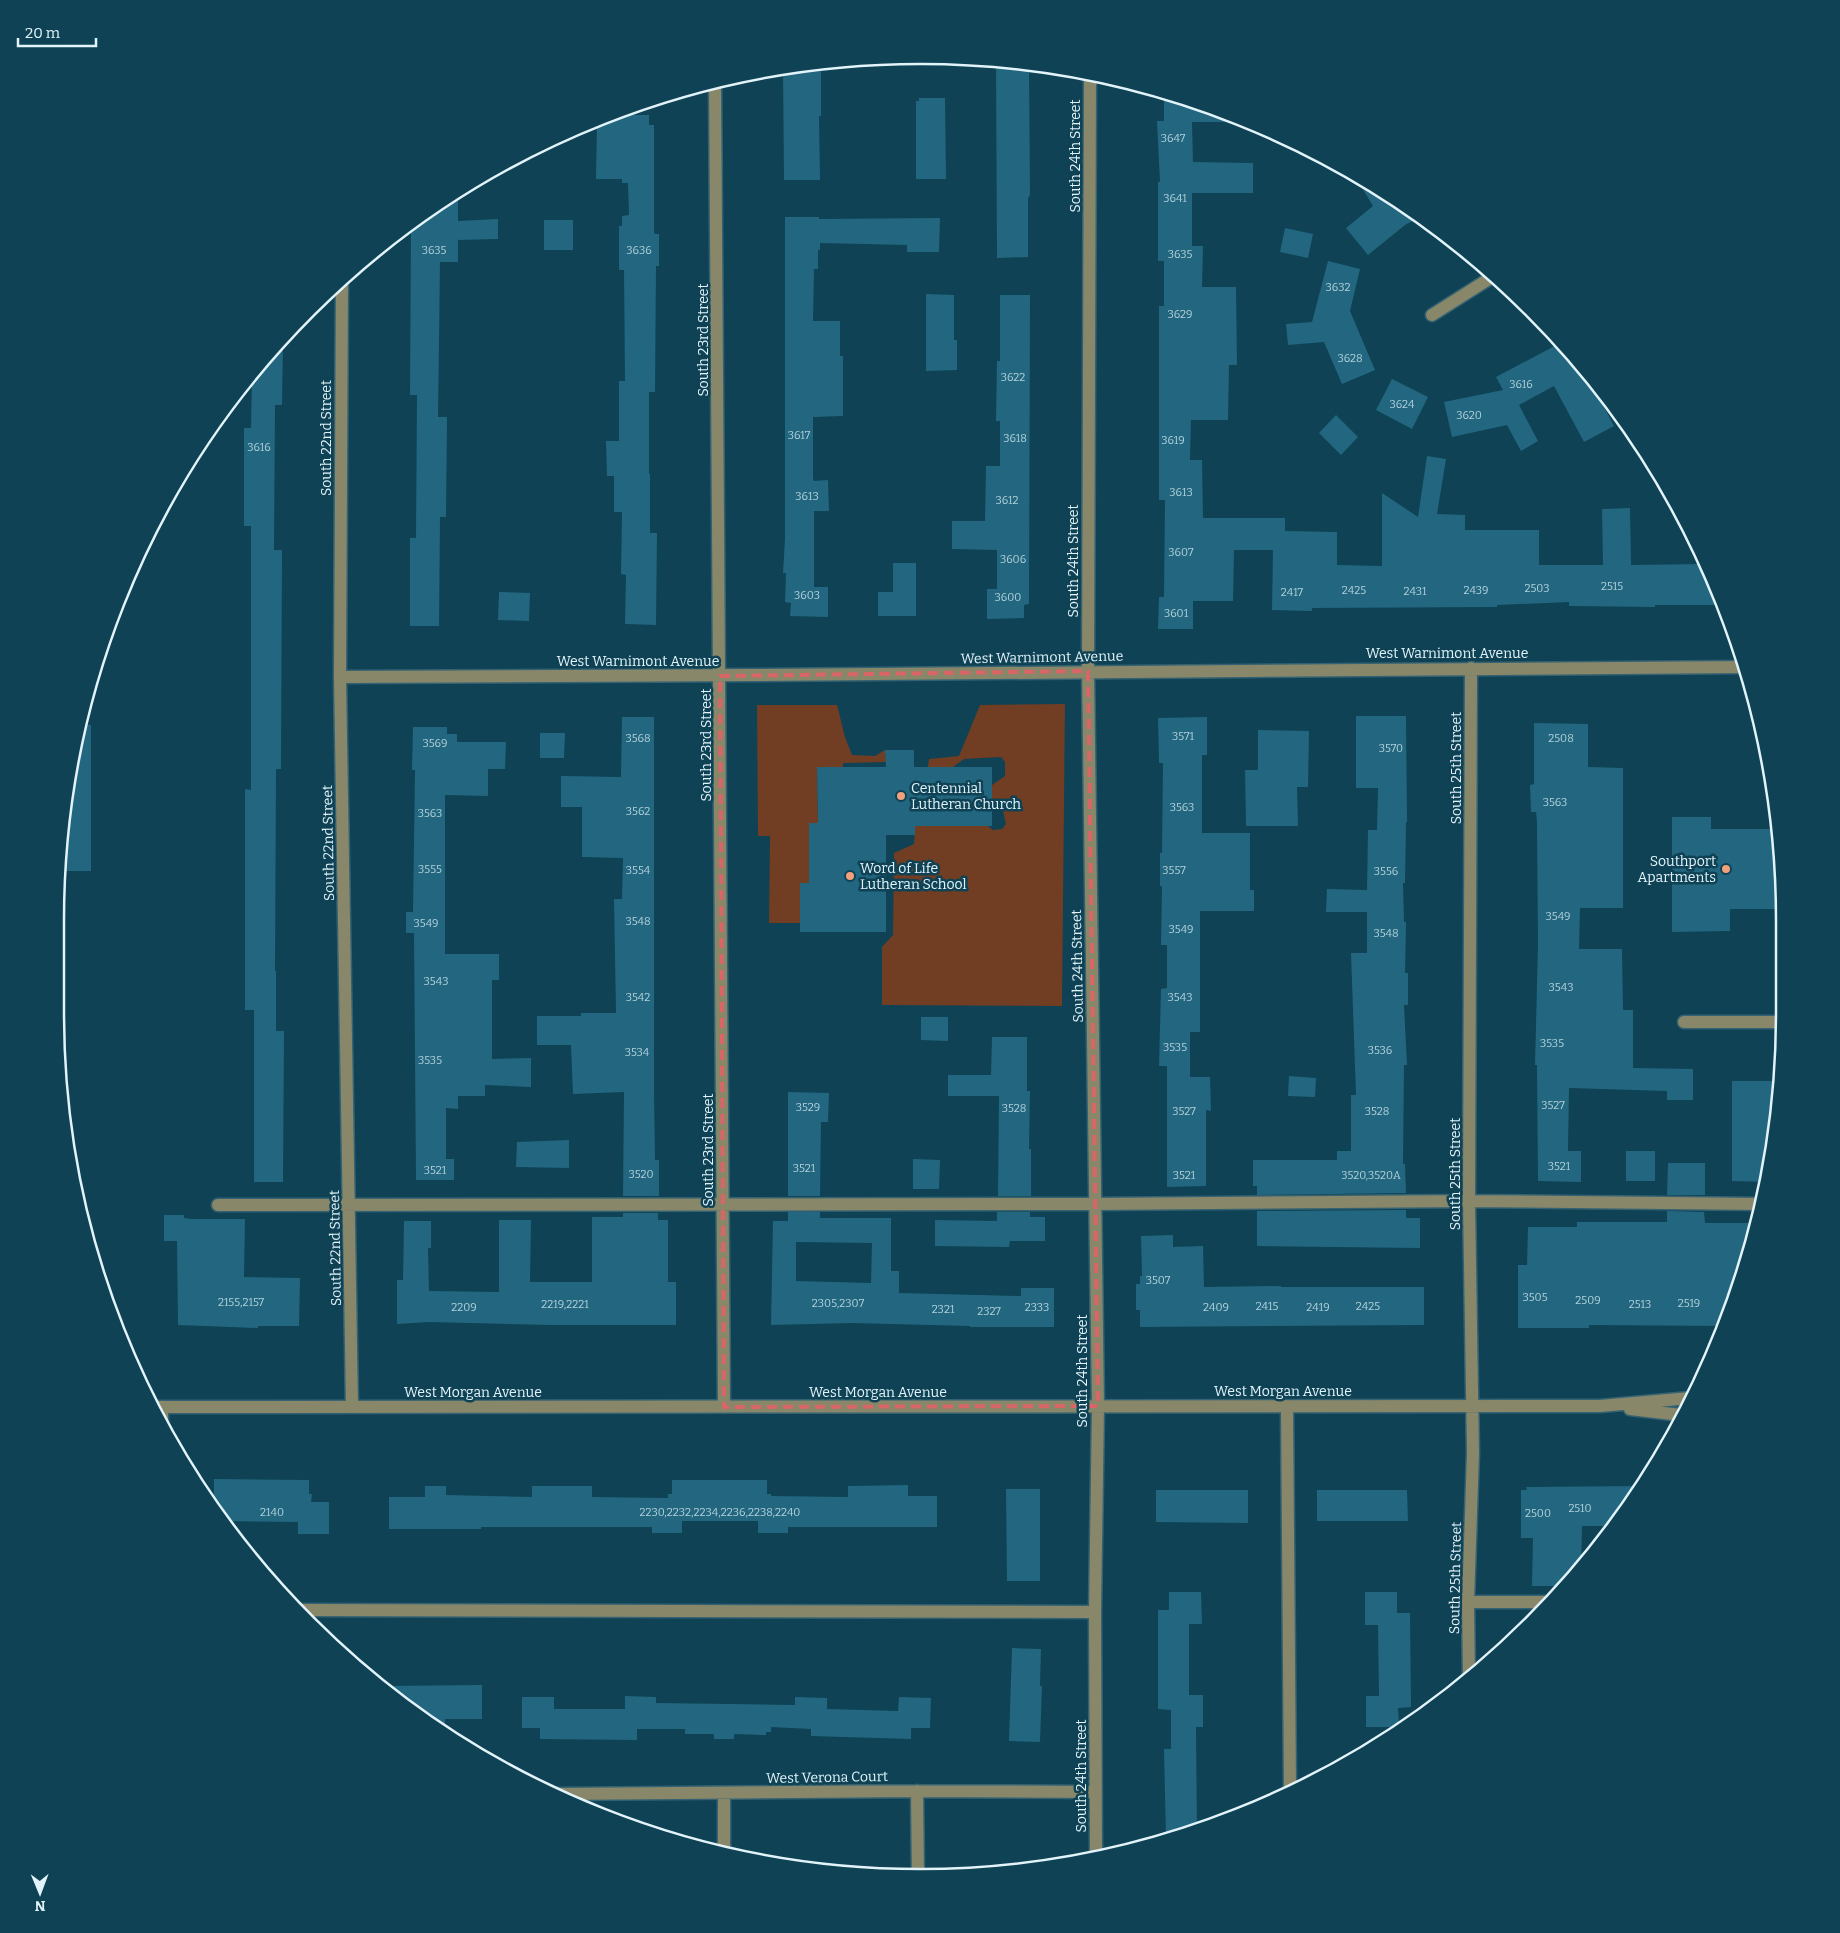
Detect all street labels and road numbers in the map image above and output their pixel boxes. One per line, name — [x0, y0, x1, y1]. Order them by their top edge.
street label: South 24th Street — [1067, 99, 1084, 213]
street label: South 23rd Street — [695, 283, 712, 397]
street label: South 22nd Street — [318, 380, 335, 496]
street label: South 24th Street — [1065, 504, 1082, 618]
street label: West Warnimont Avenue — [1366, 645, 1528, 662]
street label: West Warnimont Avenue — [961, 648, 1124, 667]
street label: West Warnimont Avenue — [557, 653, 719, 670]
street label: South 23rd Street — [698, 688, 715, 802]
street label: South 25th Street — [1448, 712, 1465, 824]
street label: South 22nd Street — [319, 785, 338, 901]
street label: South 24th Street — [1068, 909, 1087, 1023]
street label: South 23rd Street — [700, 1093, 717, 1207]
street label: South 25th Street — [1447, 1118, 1464, 1230]
street label: South 22nd Street — [326, 1190, 345, 1306]
street label: South 24th Street — [1074, 1314, 1091, 1428]
street label: West Morgan Avenue — [1214, 1383, 1352, 1400]
street label: West Morgan Avenue — [404, 1384, 542, 1401]
street label: West Morgan Avenue — [809, 1384, 947, 1401]
street label: South 25th Street — [1446, 1522, 1465, 1634]
street label: South 24th Street — [1073, 1719, 1090, 1833]
street label: West Verona Court — [766, 1768, 888, 1787]

